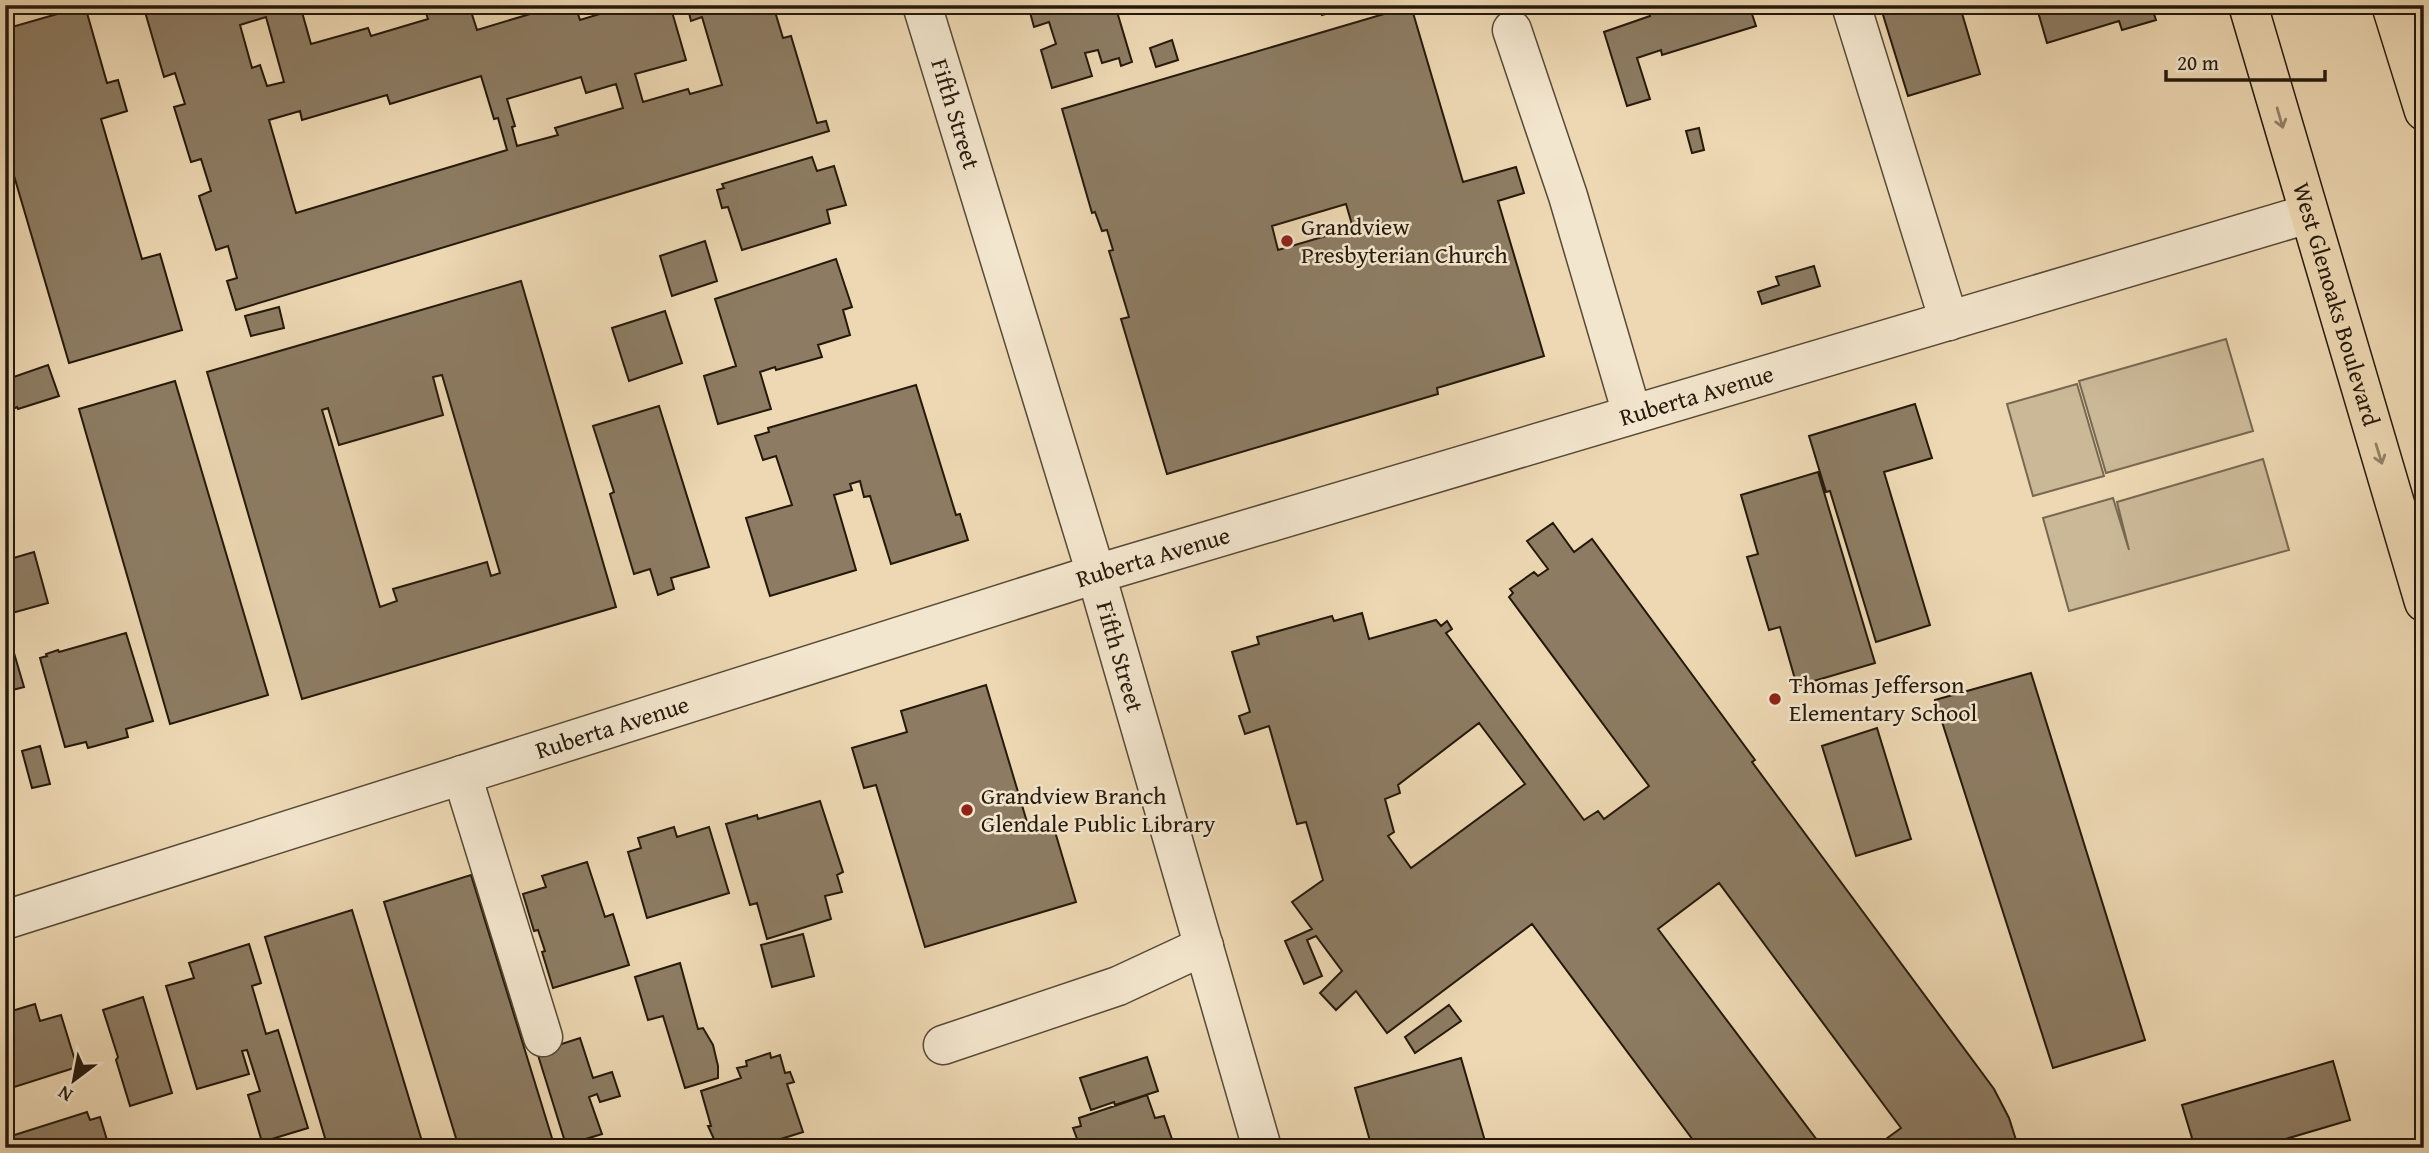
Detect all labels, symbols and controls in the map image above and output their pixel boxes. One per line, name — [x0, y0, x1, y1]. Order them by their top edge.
scale bar — [2166, 38, 2326, 82]
text: 20 m — [2177, 47, 2219, 78]
street label: Fifth Street — [922, 54, 989, 174]
one-way arrow — [2275, 107, 2288, 129]
street label: West Glenoaks Boulevard — [2284, 178, 2389, 430]
place label: Grandview Presbyterian Church — [1301, 209, 1508, 272]
marker: Grandview Presbyterian Church — [1279, 233, 1295, 249]
street label: Ruberta Avenue — [1615, 356, 1778, 435]
one-way arrow — [2374, 442, 2387, 464]
street label: Ruberta Avenue — [1071, 517, 1234, 596]
street label: Fifth Street — [1088, 597, 1153, 717]
place label: Thomas Jefferson Elementary School — [1789, 667, 1977, 730]
street label: Ruberta Avenue — [531, 686, 693, 768]
marker: Thomas Jefferson Elementary School — [1767, 691, 1783, 707]
place label: Grandview Branch Glendale Public Library — [981, 778, 1216, 841]
marker: Grandview Branch Glendale Public Library — [959, 802, 975, 818]
north arrow — [38, 1044, 108, 1114]
text: N — [52, 1079, 78, 1110]

